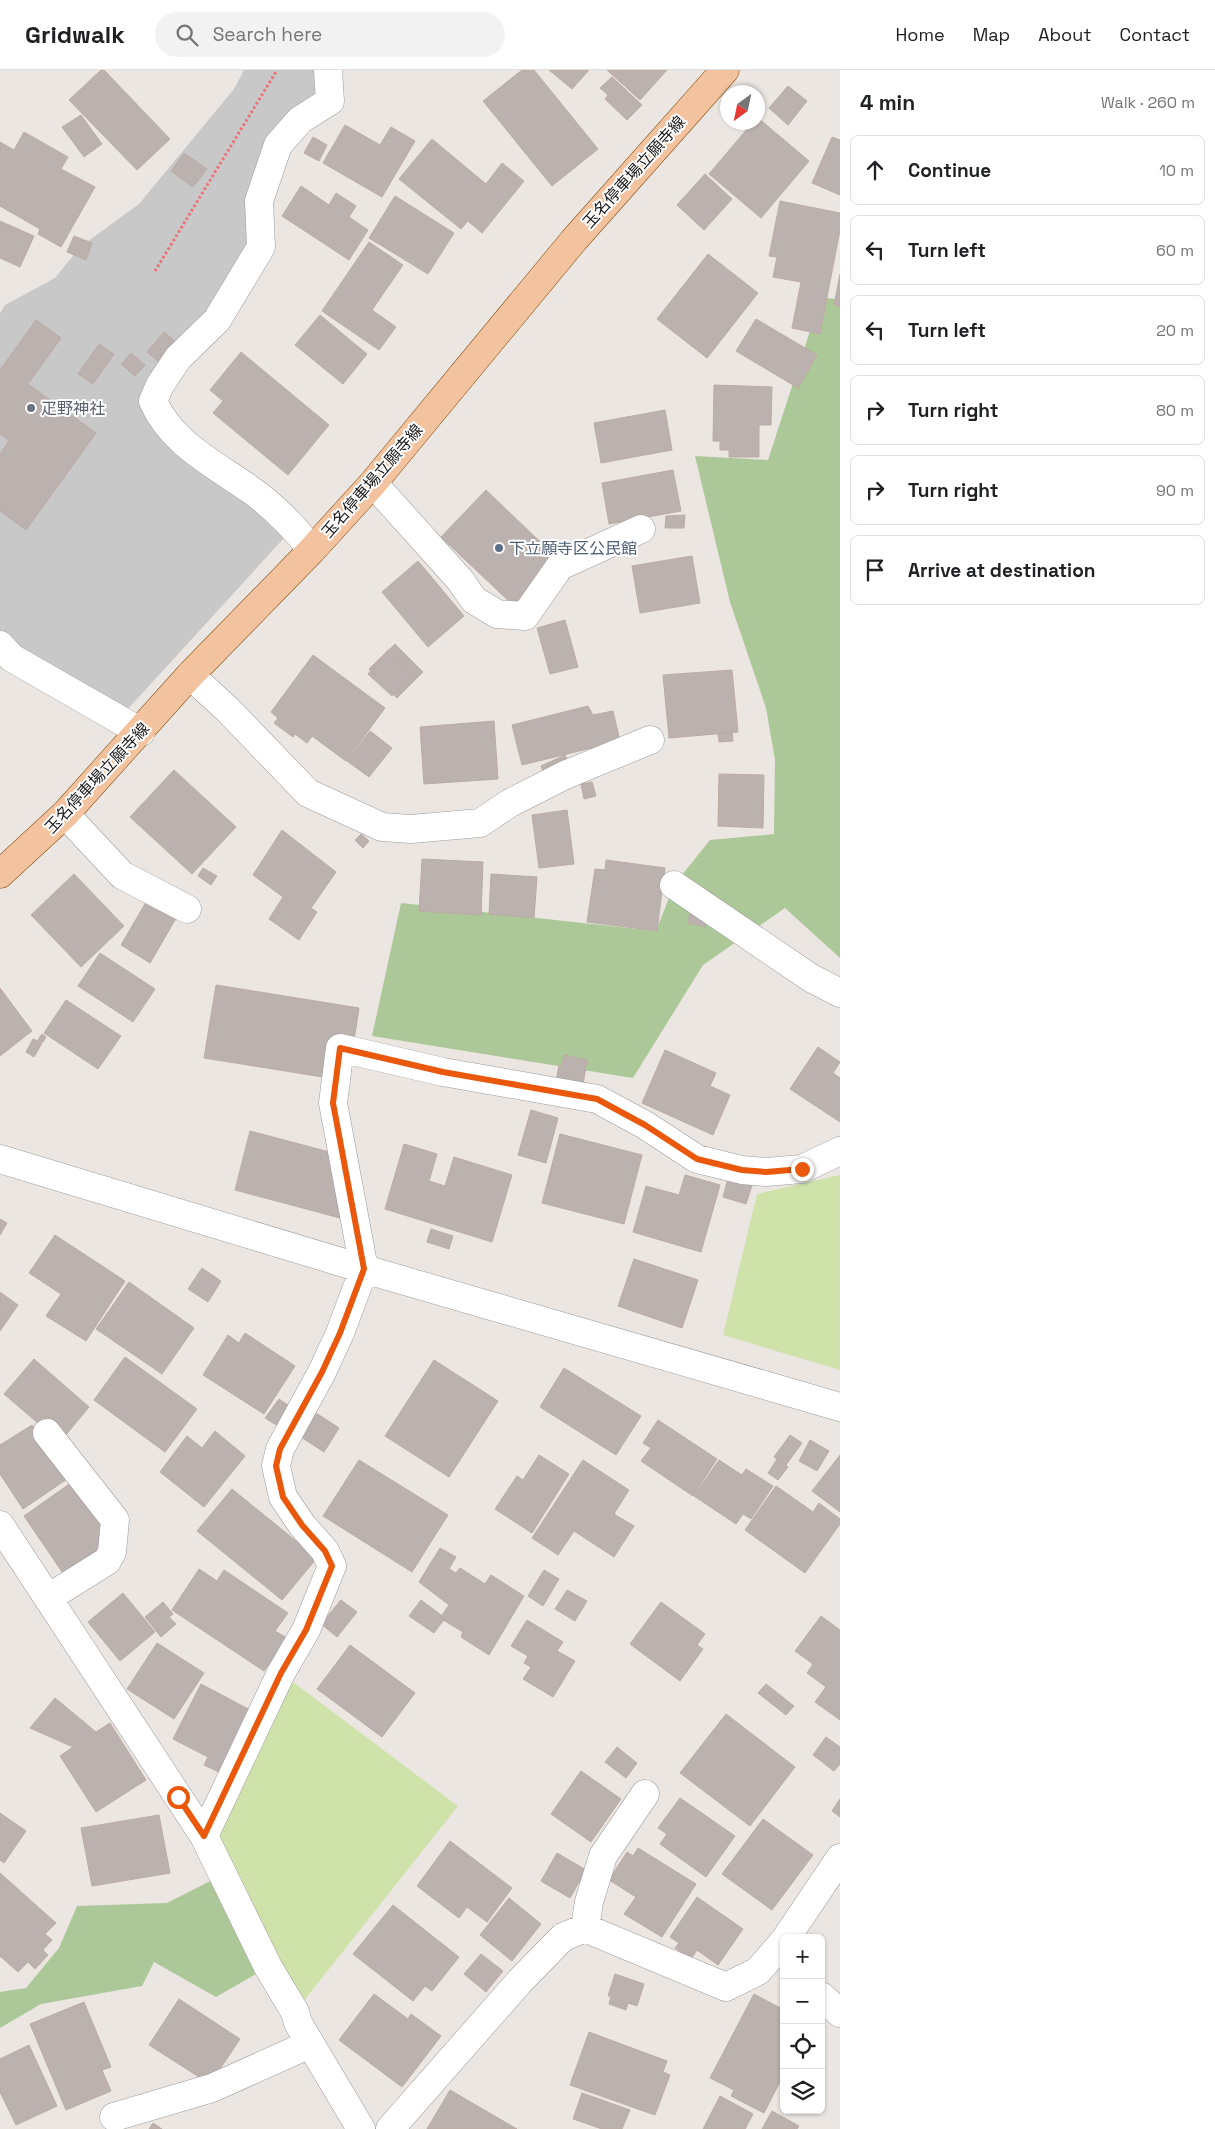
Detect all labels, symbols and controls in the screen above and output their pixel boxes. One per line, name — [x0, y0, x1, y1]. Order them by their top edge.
search box — [155, 12, 505, 57]
text: Gridwalk — [25, 19, 125, 50]
icon: search — [173, 21, 201, 49]
text: Search here — [213, 22, 322, 47]
text: Home — [896, 23, 945, 46]
text: Map — [973, 23, 1010, 46]
text: About — [1038, 23, 1092, 46]
text: Contact — [1120, 23, 1190, 46]
north arrow — [720, 85, 765, 130]
text: 4 min — [860, 89, 915, 116]
text: Walk · 260 m — [1101, 92, 1195, 113]
street label: 玉名停車場立願寺線 — [578, 111, 690, 233]
icon: ahead — [861, 156, 889, 184]
text: Continue — [908, 158, 991, 183]
text: 10 m — [1159, 160, 1194, 181]
icon: left — [861, 236, 889, 264]
text: Turn left — [908, 238, 986, 263]
text: 60 m — [1156, 240, 1194, 261]
icon: left — [861, 316, 889, 344]
text: Turn left — [908, 318, 986, 343]
text: 20 m — [1156, 320, 1194, 341]
icon: right — [861, 396, 889, 424]
place label: 疋野神社 — [41, 398, 105, 419]
text: Turn right — [908, 398, 998, 423]
text: 80 m — [1156, 400, 1194, 421]
marker: 疋野神社 — [25, 402, 37, 414]
street label: 玉名停車場立願寺線 — [317, 420, 427, 542]
icon: right — [861, 476, 889, 504]
text: Turn right — [908, 478, 998, 503]
text: 90 m — [1156, 480, 1194, 501]
place label: 下立願寺区公民館 — [509, 538, 637, 559]
marker: 下立願寺区公民館 — [493, 542, 505, 554]
icon: arrive — [861, 556, 889, 584]
text: Arrive at destination — [908, 558, 1096, 583]
street label: 玉名停車場立願寺線 — [40, 718, 154, 838]
route end — [791, 1158, 814, 1181]
route start — [167, 1786, 190, 1809]
map controls — [780, 1934, 825, 2114]
button: + — [780, 1934, 825, 1979]
button: − — [780, 1979, 825, 2024]
button: locate — [780, 2024, 825, 2069]
button: layers — [780, 2069, 825, 2114]

